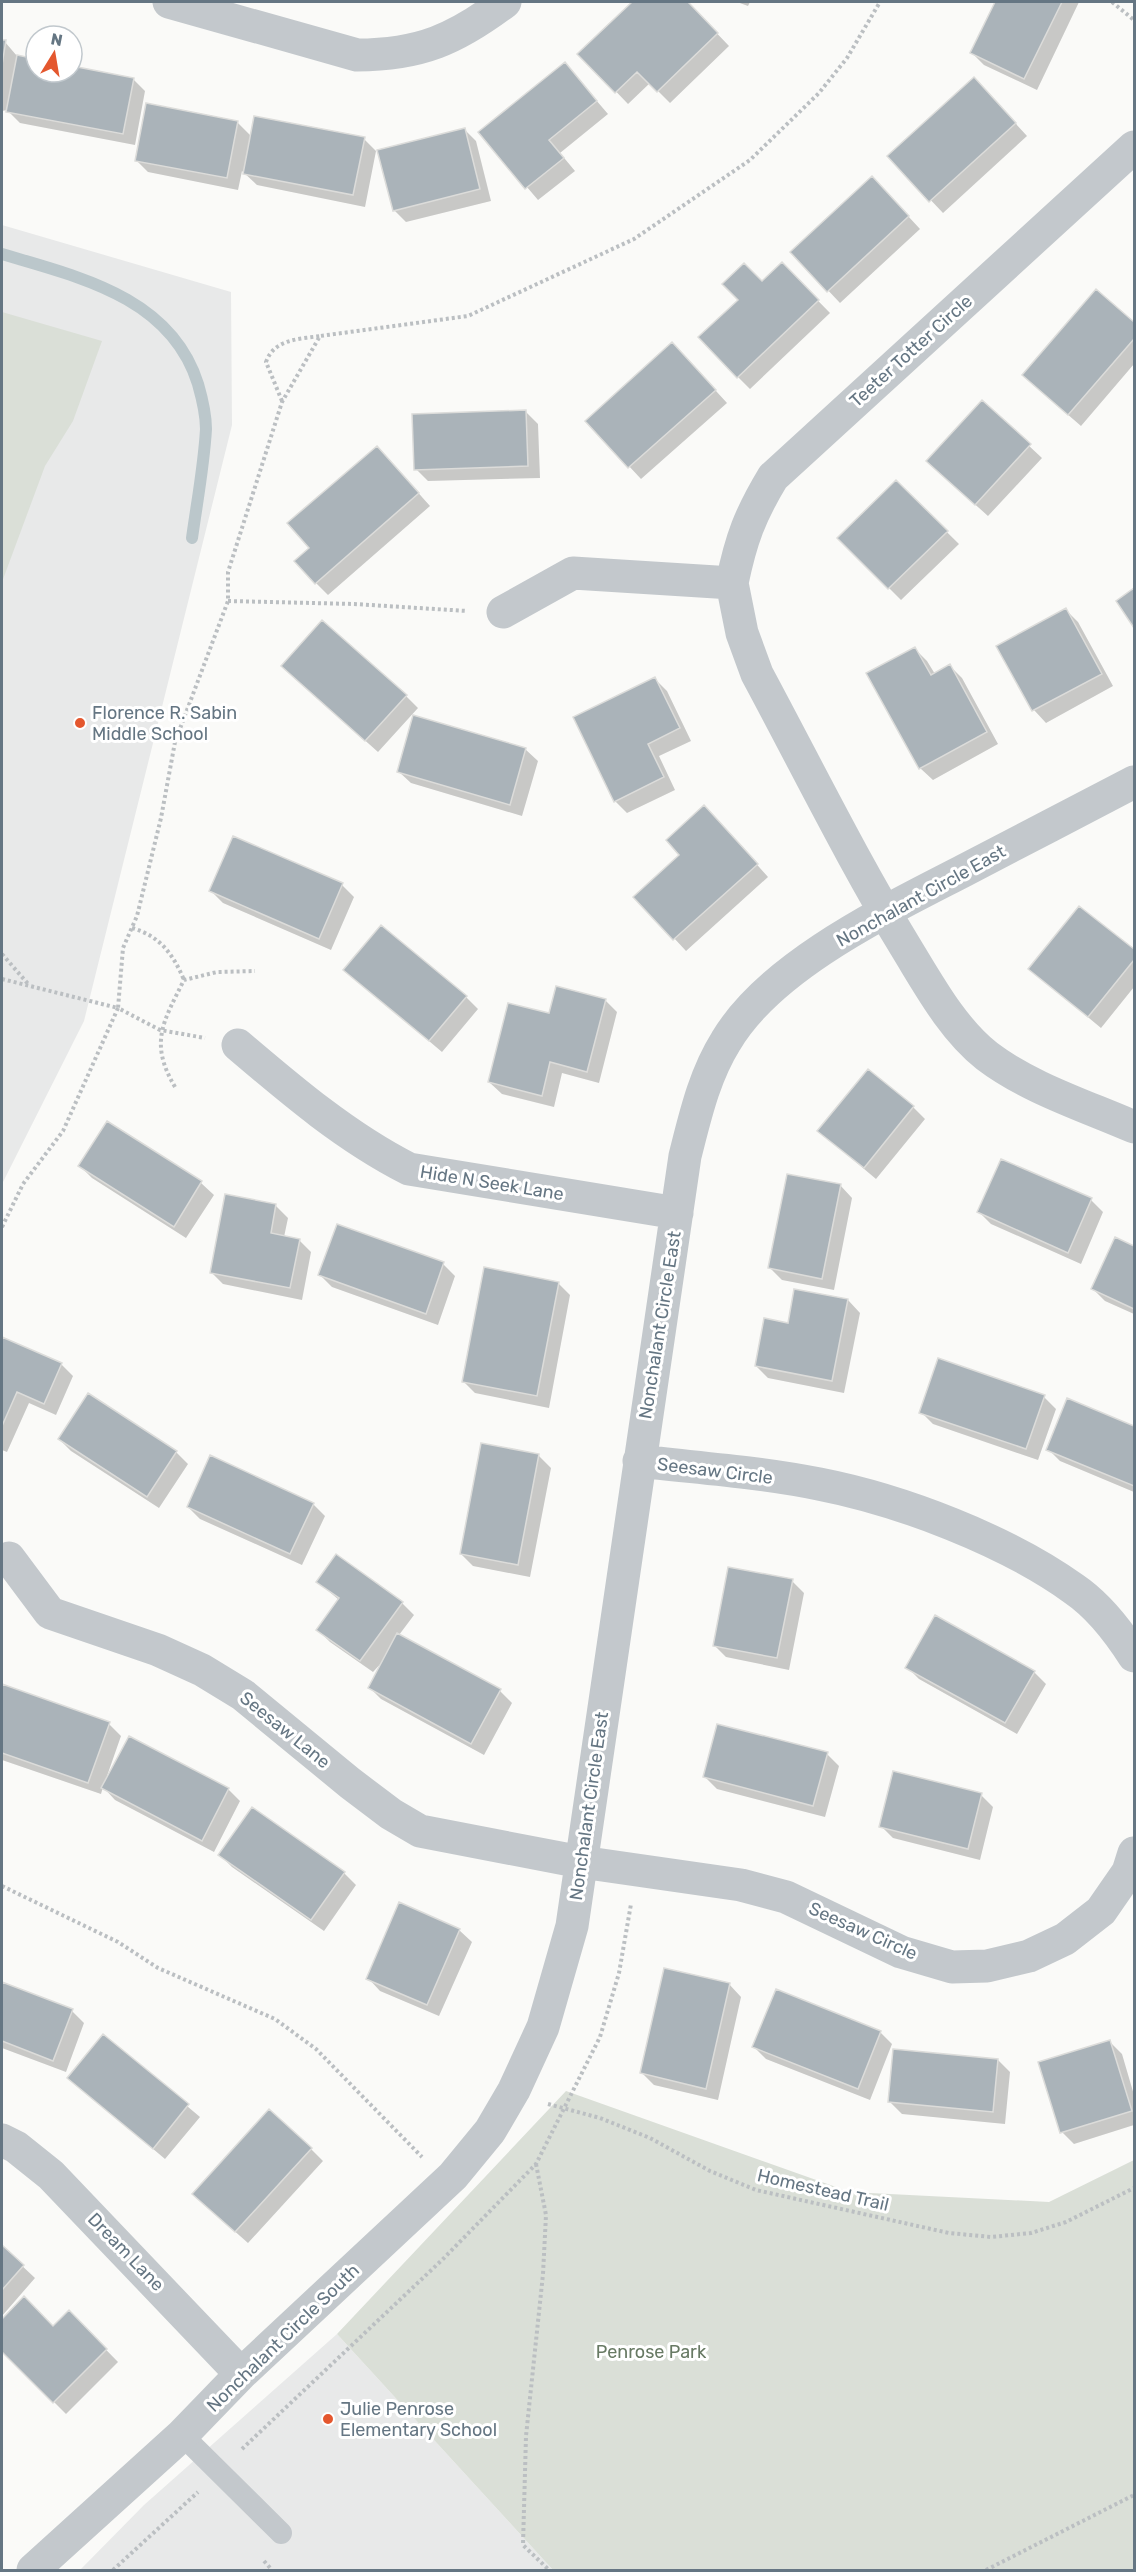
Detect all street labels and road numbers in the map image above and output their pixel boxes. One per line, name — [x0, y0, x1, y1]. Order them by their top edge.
street label: Teeter Totter Circle — [845, 290, 977, 412]
street label: Nonchalant Circle East — [833, 840, 1009, 952]
street label: Hide N Seek Lane — [419, 1161, 565, 1205]
street label: Nonchalant Circle East — [634, 1229, 686, 1421]
street label: Seesaw Circle — [656, 1453, 774, 1489]
street label: Seesaw Lane — [235, 1687, 335, 1773]
street label: Nonchalant Circle East — [565, 1710, 613, 1902]
street label: Seesaw Circle — [805, 1897, 921, 1965]
street label: Homestead Trail — [755, 2164, 891, 2216]
street label: Dream Lane — [83, 2208, 169, 2296]
street label: Nonchalant Circle South — [202, 2259, 364, 2417]

